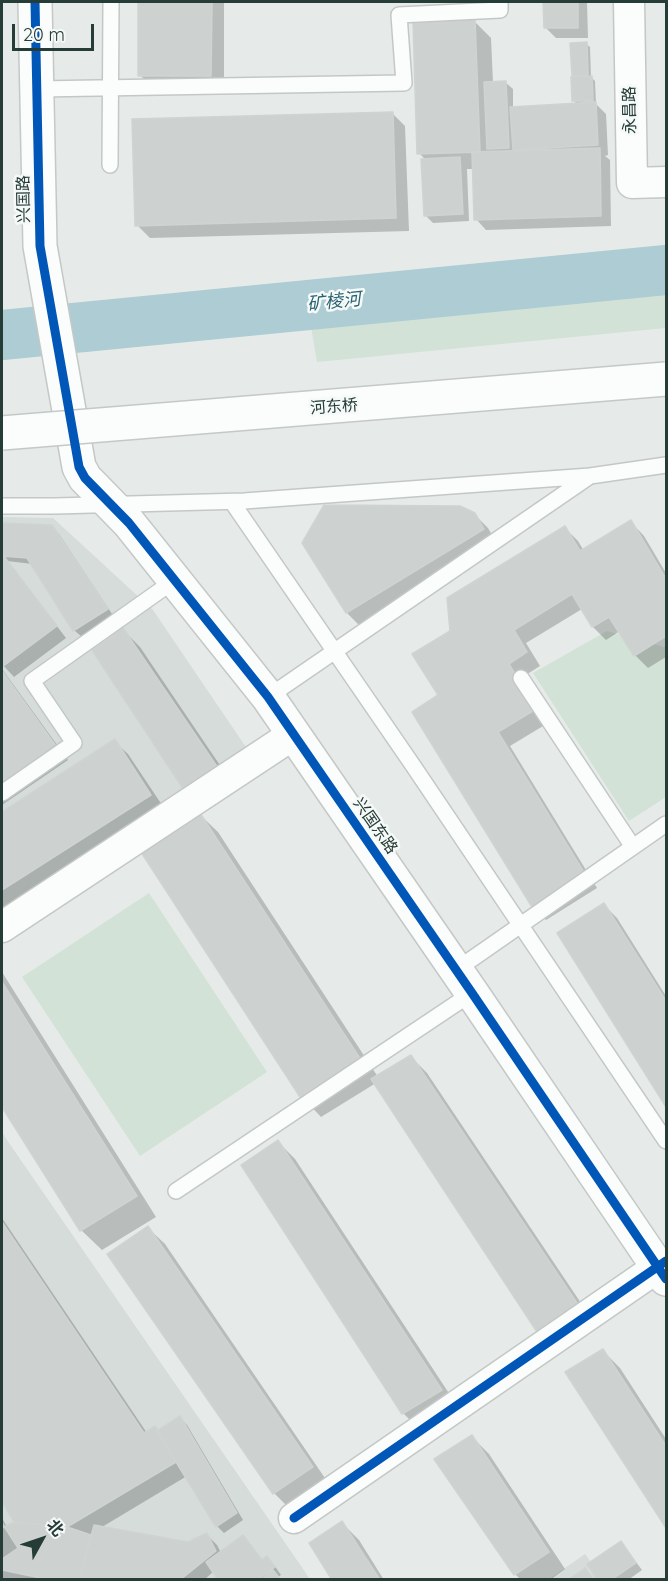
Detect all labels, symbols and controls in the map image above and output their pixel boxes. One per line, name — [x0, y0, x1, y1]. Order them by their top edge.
scale bar — [15, 12, 98, 50]
text: 20 m — [23, 23, 65, 46]
street label: 永昌路 — [620, 86, 640, 134]
street label: 兴国路 — [14, 175, 34, 223]
water label: 矿棱河 — [306, 288, 362, 316]
street label: 河东桥 — [309, 396, 359, 418]
street label: 兴国东路 — [349, 794, 401, 858]
north arrow — [12, 1509, 72, 1569]
text: 北 — [43, 1515, 69, 1540]

